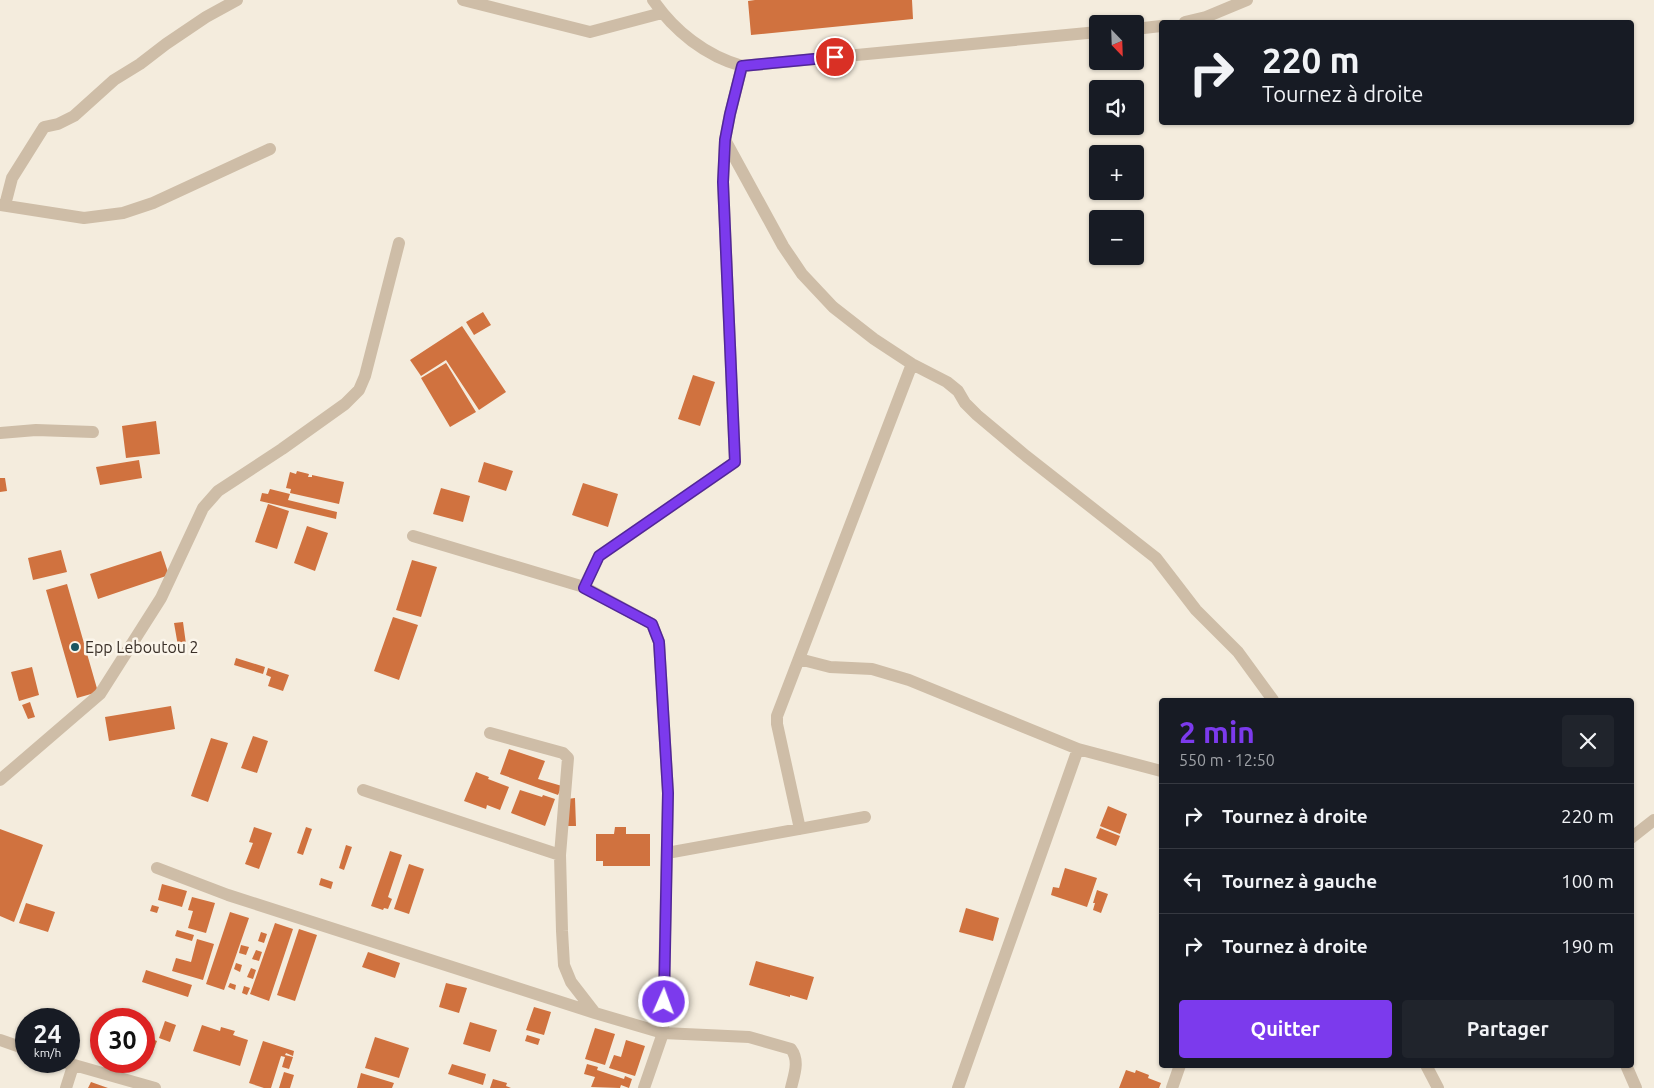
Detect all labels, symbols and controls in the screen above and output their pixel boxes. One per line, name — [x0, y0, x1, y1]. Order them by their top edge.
north arrow — [1089, 15, 1144, 70]
map controls — [1089, 15, 1144, 265]
pin — [814, 36, 856, 78]
icon: right — [1179, 40, 1244, 105]
text: 220 m — [1262, 40, 1360, 80]
icon: arrive — [821, 43, 849, 71]
button: sound — [1089, 80, 1144, 135]
text: Tournez à droite — [1262, 81, 1423, 106]
button: + — [1089, 145, 1144, 200]
button: − — [1089, 210, 1144, 265]
place label: Epp Leboutou 2 — [85, 638, 199, 656]
marker: Epp Leboutou 2 — [69, 641, 81, 653]
text: 2 min — [1179, 715, 1255, 749]
button: close — [1562, 715, 1614, 767]
text: 550 m · 12:50 — [1179, 751, 1275, 769]
icon: right — [1179, 802, 1207, 830]
text: Tournez à droite — [1222, 805, 1368, 827]
text: 220 m — [1561, 805, 1614, 827]
icon: left — [1179, 867, 1207, 895]
text: Tournez à gauche — [1222, 870, 1377, 892]
text: 100 m — [1561, 870, 1614, 892]
icon: right — [1179, 932, 1207, 960]
text: Tournez à droite — [1222, 935, 1368, 957]
text: 190 m — [1561, 935, 1614, 957]
position arrow — [637, 975, 689, 1027]
button: Quitter — [1179, 1000, 1392, 1058]
button: Partager — [1402, 1000, 1614, 1058]
speed limit sign: 30 — [90, 1008, 155, 1073]
text: 24 — [33, 1020, 62, 1048]
text: km/h — [34, 1046, 61, 1059]

